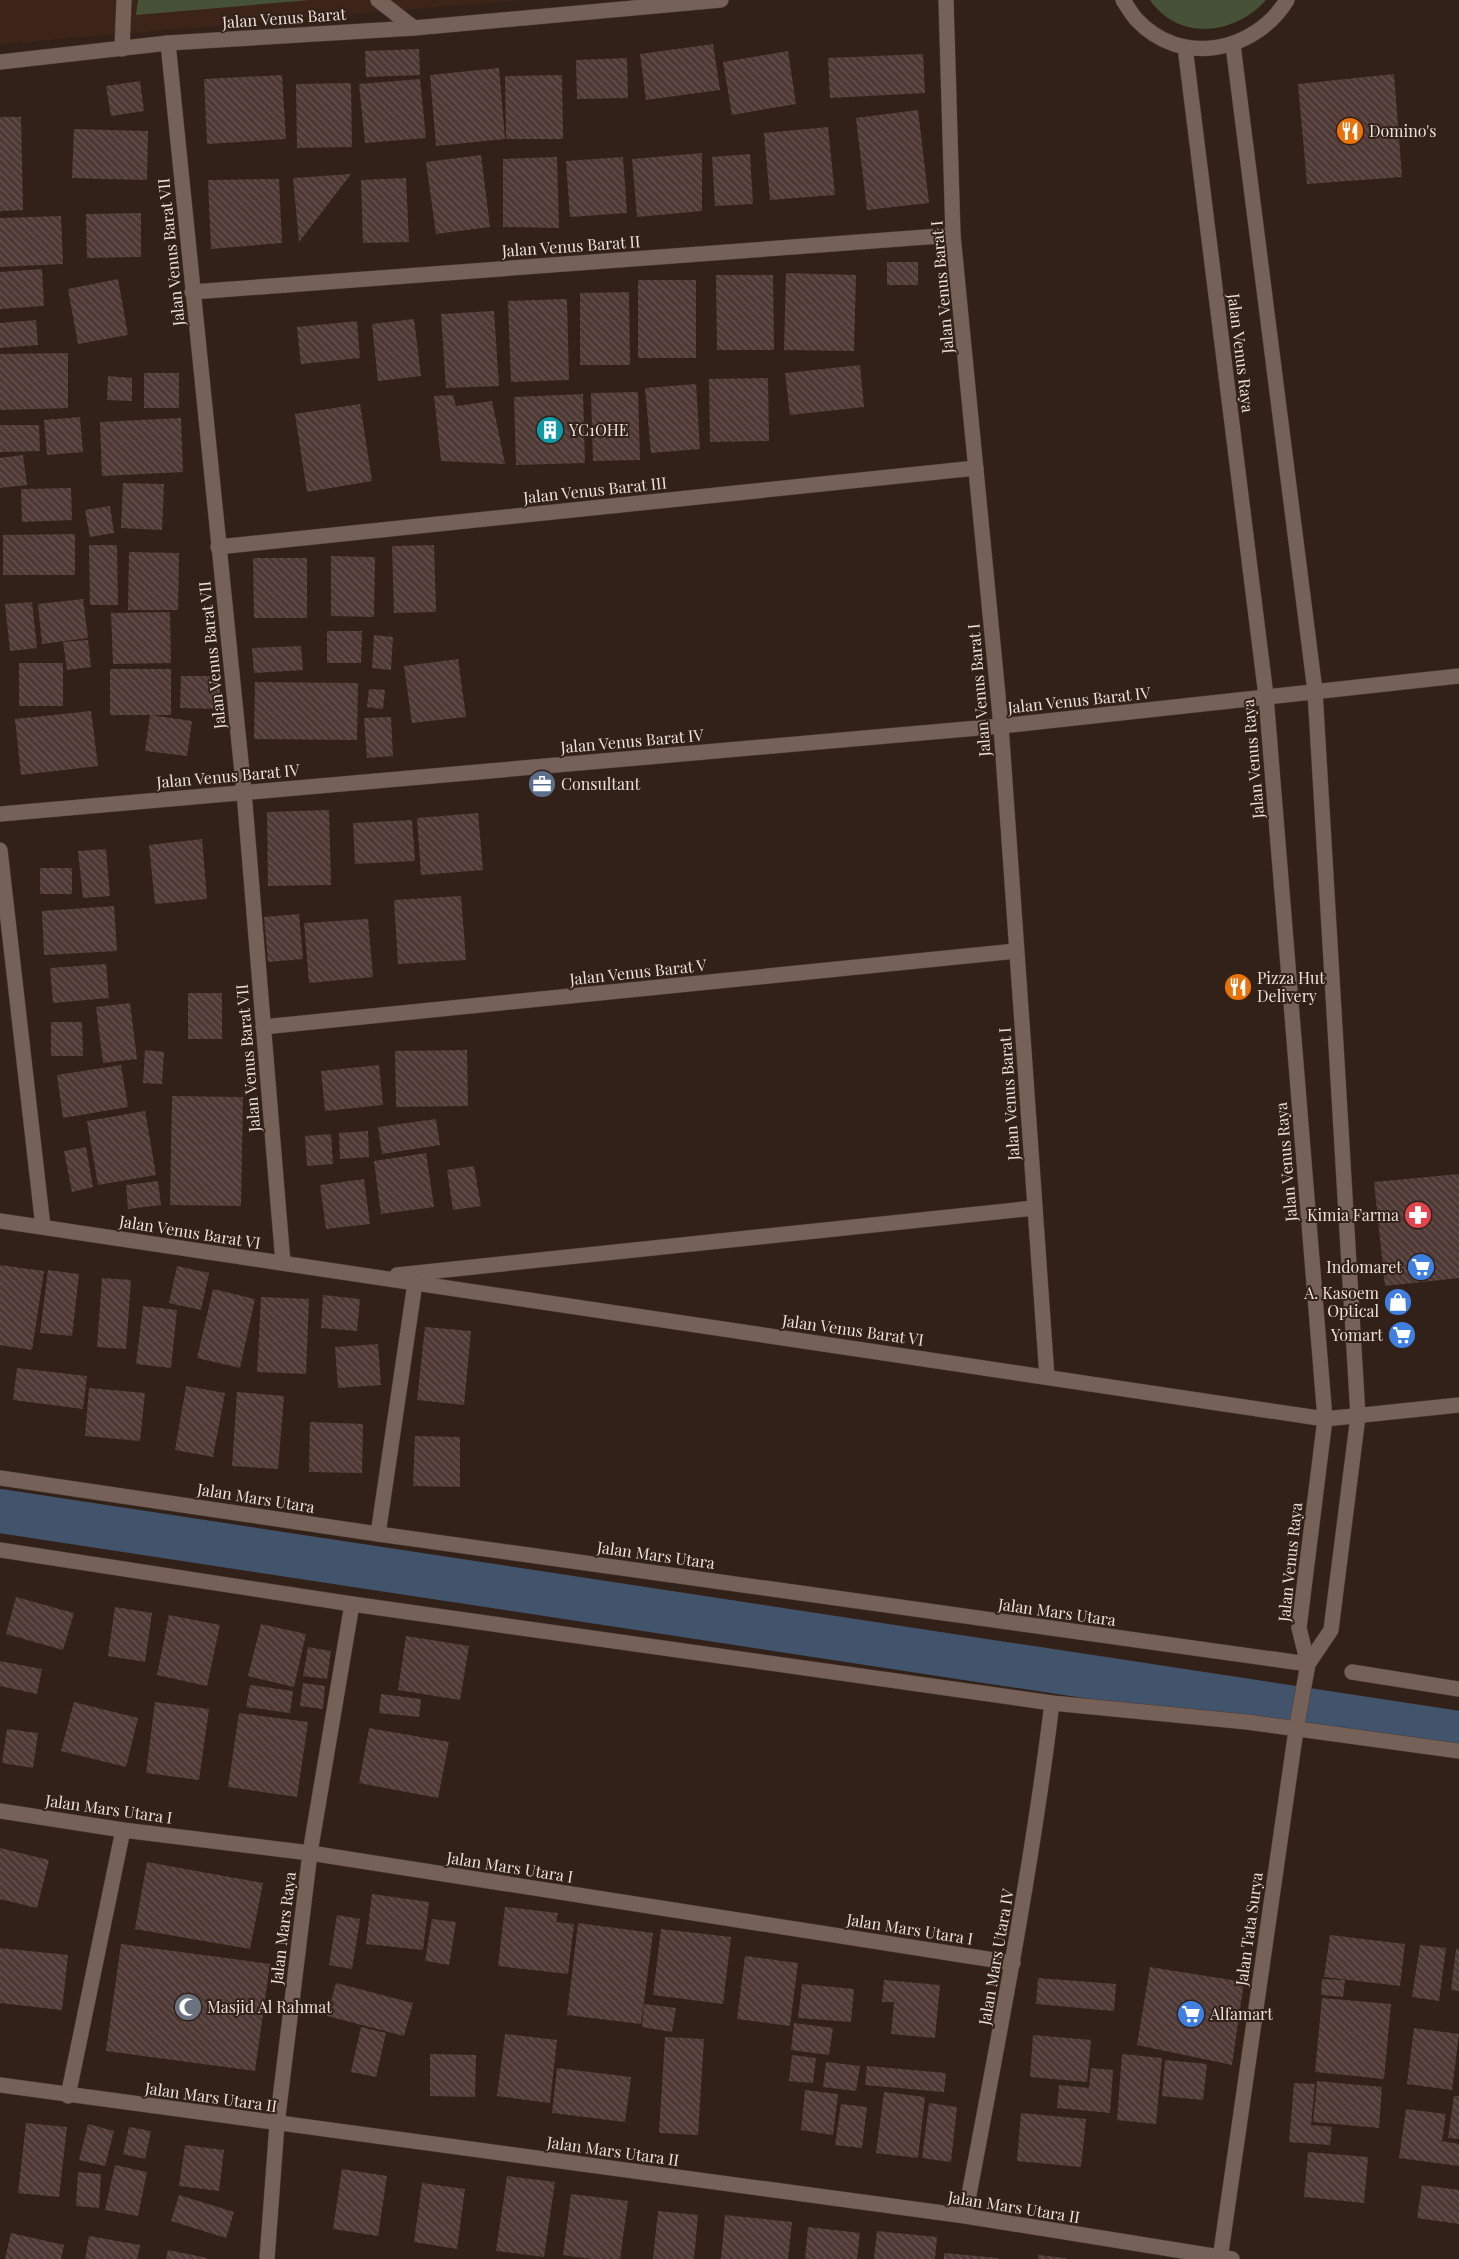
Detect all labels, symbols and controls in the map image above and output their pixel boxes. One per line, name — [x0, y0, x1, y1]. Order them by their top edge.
street label: Jalan Venus Barat — [220, 3, 347, 32]
restaurant icon: Domino's — [1335, 116, 1365, 146]
place label: Domino's — [1369, 120, 1436, 141]
street label: Jalan Venus Barat VII — [152, 177, 189, 328]
street label: Jalan Venus Barat I — [925, 220, 958, 355]
street label: Jalan Venus Barat II — [500, 230, 641, 261]
street label: Jalan Venus Raya — [1224, 291, 1259, 414]
building icon: YC1OHE — [535, 415, 565, 445]
place label: YC1OHE — [568, 419, 629, 440]
street label: Jalan Venus Barat III — [521, 472, 668, 508]
street label: Jalan Venus Barat VII — [193, 580, 230, 731]
street label: Jalan Venus Barat I — [962, 623, 995, 758]
street label: Jalan Venus Barat IV — [1006, 681, 1152, 718]
street label: Jalan Venus Raya — [1237, 698, 1268, 821]
street label: Jalan Venus Barat IV — [559, 724, 705, 757]
street label: Jalan Venus Barat IV — [155, 759, 301, 792]
office icon: Consultant — [527, 769, 557, 799]
place label: Consultant — [561, 773, 641, 794]
street label: Jalan Venus Barat V — [567, 954, 708, 989]
place label: Pizza Hut Delivery — [1257, 967, 1325, 1006]
restaurant icon: Pizza Hut Delivery — [1223, 972, 1253, 1002]
street label: Jalan Venus Barat VII — [231, 983, 265, 1134]
street label: Jalan Venus Barat I — [993, 1027, 1024, 1162]
street label: Jalan Venus Raya — [1270, 1101, 1301, 1224]
pharmacy icon: Kimia Farma — [1403, 1200, 1433, 1230]
place label: Kimia Farma — [1307, 1204, 1399, 1225]
street label: Jalan Venus Barat VI — [117, 1210, 262, 1253]
supermarket icon: Indomaret — [1406, 1252, 1436, 1282]
place label: Indomaret — [1326, 1256, 1402, 1277]
place label: A. Kasoem Optical — [1303, 1282, 1379, 1321]
shop icon: A. Kasoem Optical — [1383, 1287, 1413, 1317]
street label: Jalan Venus Barat VI — [780, 1309, 925, 1350]
supermarket icon: Yomart — [1387, 1320, 1417, 1350]
place label: Yomart — [1330, 1324, 1383, 1345]
street label: Jalan Mars Utara — [195, 1478, 316, 1517]
street label: Jalan Venus Raya — [1273, 1501, 1306, 1624]
street label: Jalan Mars Utara — [595, 1536, 716, 1573]
street label: Jalan Mars Utara — [996, 1593, 1117, 1630]
street label: Jalan Mars Utara I — [43, 1789, 174, 1828]
street label: Jalan Mars Utara I — [444, 1846, 575, 1887]
street label: Jalan Mars Raya — [265, 1870, 300, 1986]
street label: Jalan Tata Surya — [1230, 1871, 1267, 1988]
street label: Jalan Mars Utara IV — [973, 1886, 1018, 2028]
street label: Jalan Mars Utara I — [844, 1908, 975, 1949]
mosque icon: Masjid Al Rahmat — [173, 1992, 203, 2022]
place label: Masjid Al Rahmat — [207, 1996, 332, 2017]
supermarket icon: Alfamart — [1176, 1999, 1206, 2029]
place label: Alfamart — [1209, 2003, 1273, 2024]
street label: Jalan Mars Utara II — [143, 2077, 279, 2116]
street label: Jalan Mars Utara II — [545, 2131, 681, 2170]
street label: Jalan Mars Utara II — [946, 2186, 1082, 2227]

